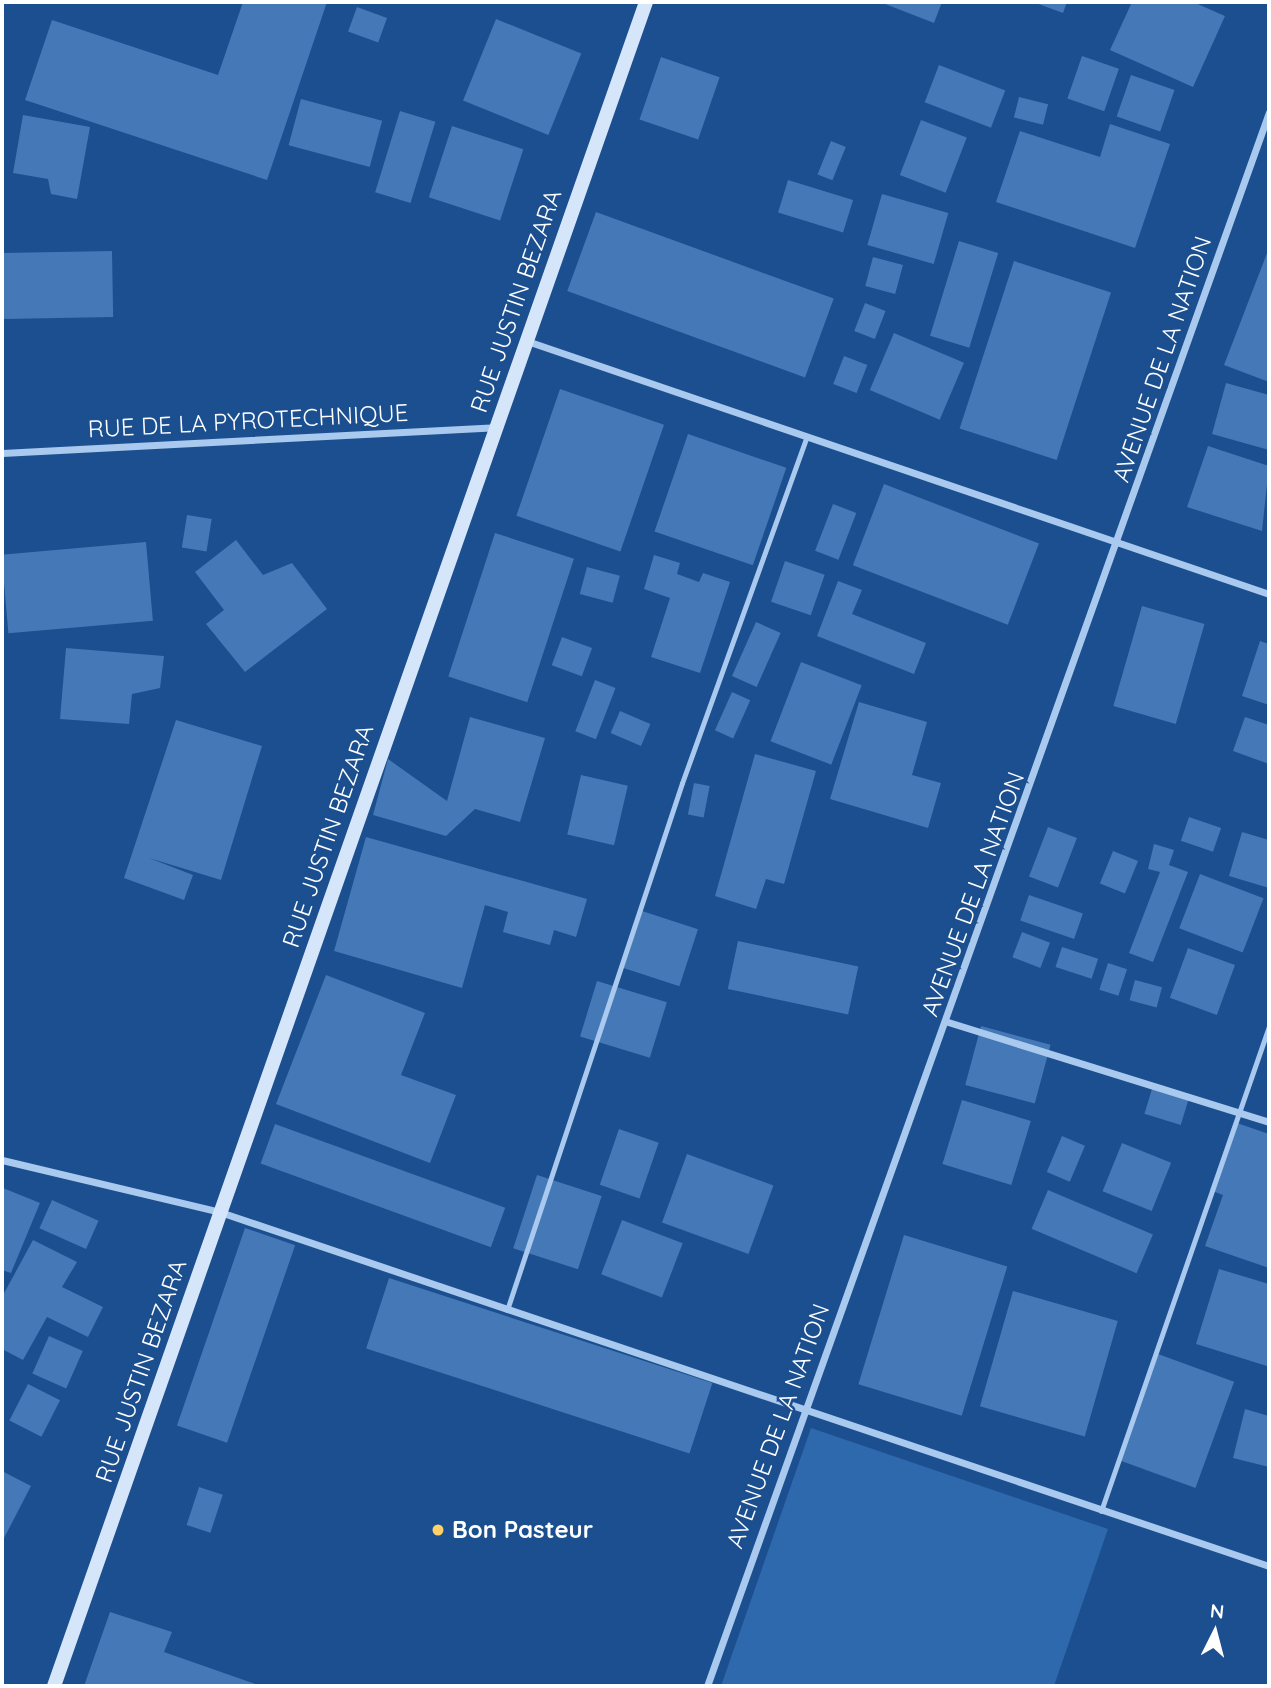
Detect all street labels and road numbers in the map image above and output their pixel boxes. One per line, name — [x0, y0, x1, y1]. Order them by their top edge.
street label: RUE JUSTIN BEZARA — [464, 186, 568, 416]
street label: AVENUE DE LA NATION — [1106, 232, 1218, 486]
street label: RUE DE LA PYROTECHNIQUE — [87, 398, 409, 444]
street label: RUE JUSTIN BEZARA — [276, 721, 380, 951]
street label: AVENUE DE LA NATION — [915, 768, 1031, 1020]
street label: RUE JUSTIN BEZARA — [89, 1256, 193, 1486]
street label: AVENUE DE LA NATION — [720, 1300, 836, 1552]

